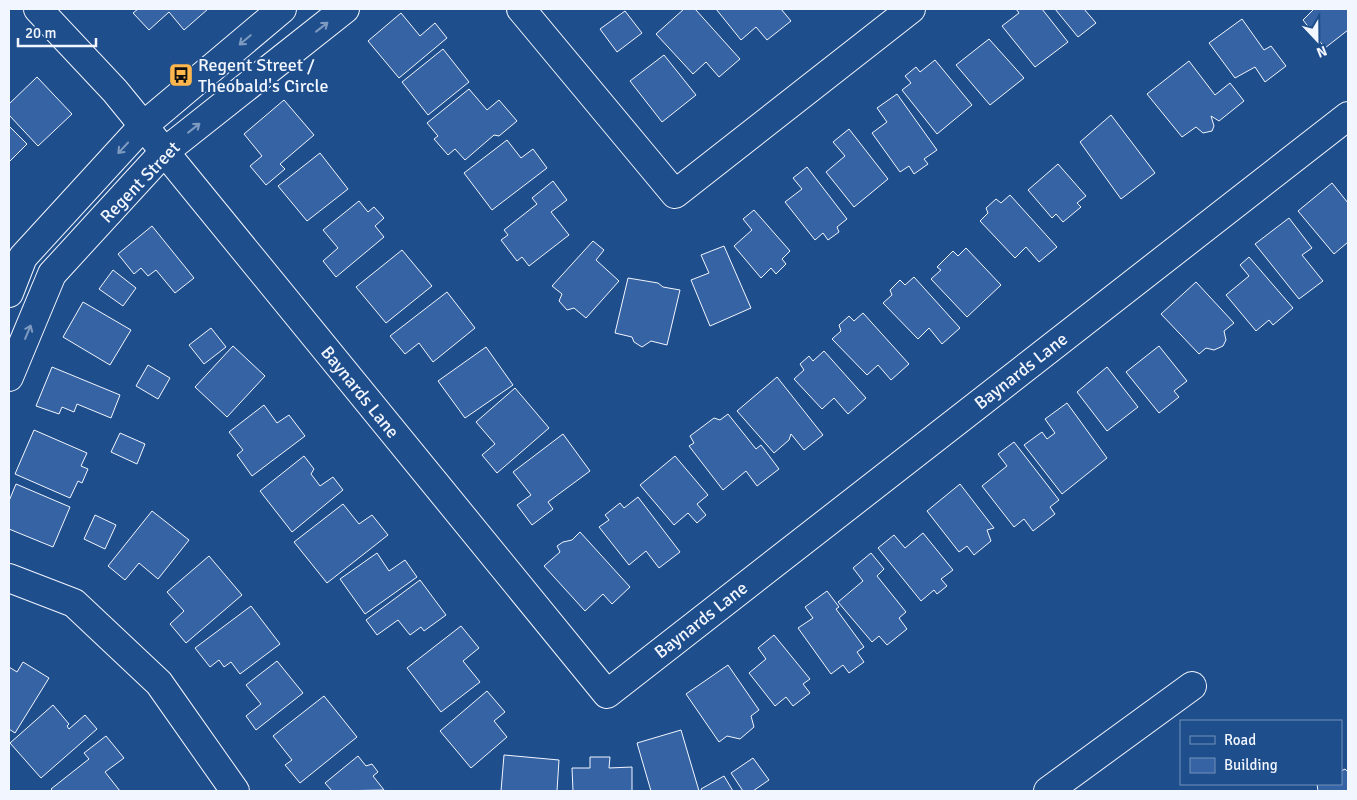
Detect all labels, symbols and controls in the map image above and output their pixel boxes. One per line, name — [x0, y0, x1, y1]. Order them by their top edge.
scale bar — [18, 15, 95, 47]
north arrow — [1292, 15, 1342, 65]
one-way arrow — [315, 22, 328, 33]
text: 20 m — [25, 24, 56, 42]
one-way arrow — [238, 35, 251, 46]
text: N — [1314, 42, 1329, 61]
place label: Regent Street / Theobald's Circle — [198, 54, 329, 97]
bus stop icon: Regent Street / Theobald's Circle — [168, 62, 194, 88]
one-way arrow — [188, 122, 201, 133]
street label: Regent Street — [96, 137, 184, 227]
one-way arrow — [117, 142, 129, 155]
one-way arrow — [23, 325, 33, 340]
street label: Baynards Lane — [970, 328, 1072, 414]
street label: Baynards Lane — [316, 341, 404, 443]
street label: Baynards Lane — [650, 577, 752, 663]
legend — [1180, 720, 1342, 785]
text: Road — [1224, 731, 1256, 749]
text: Building — [1224, 756, 1278, 774]

